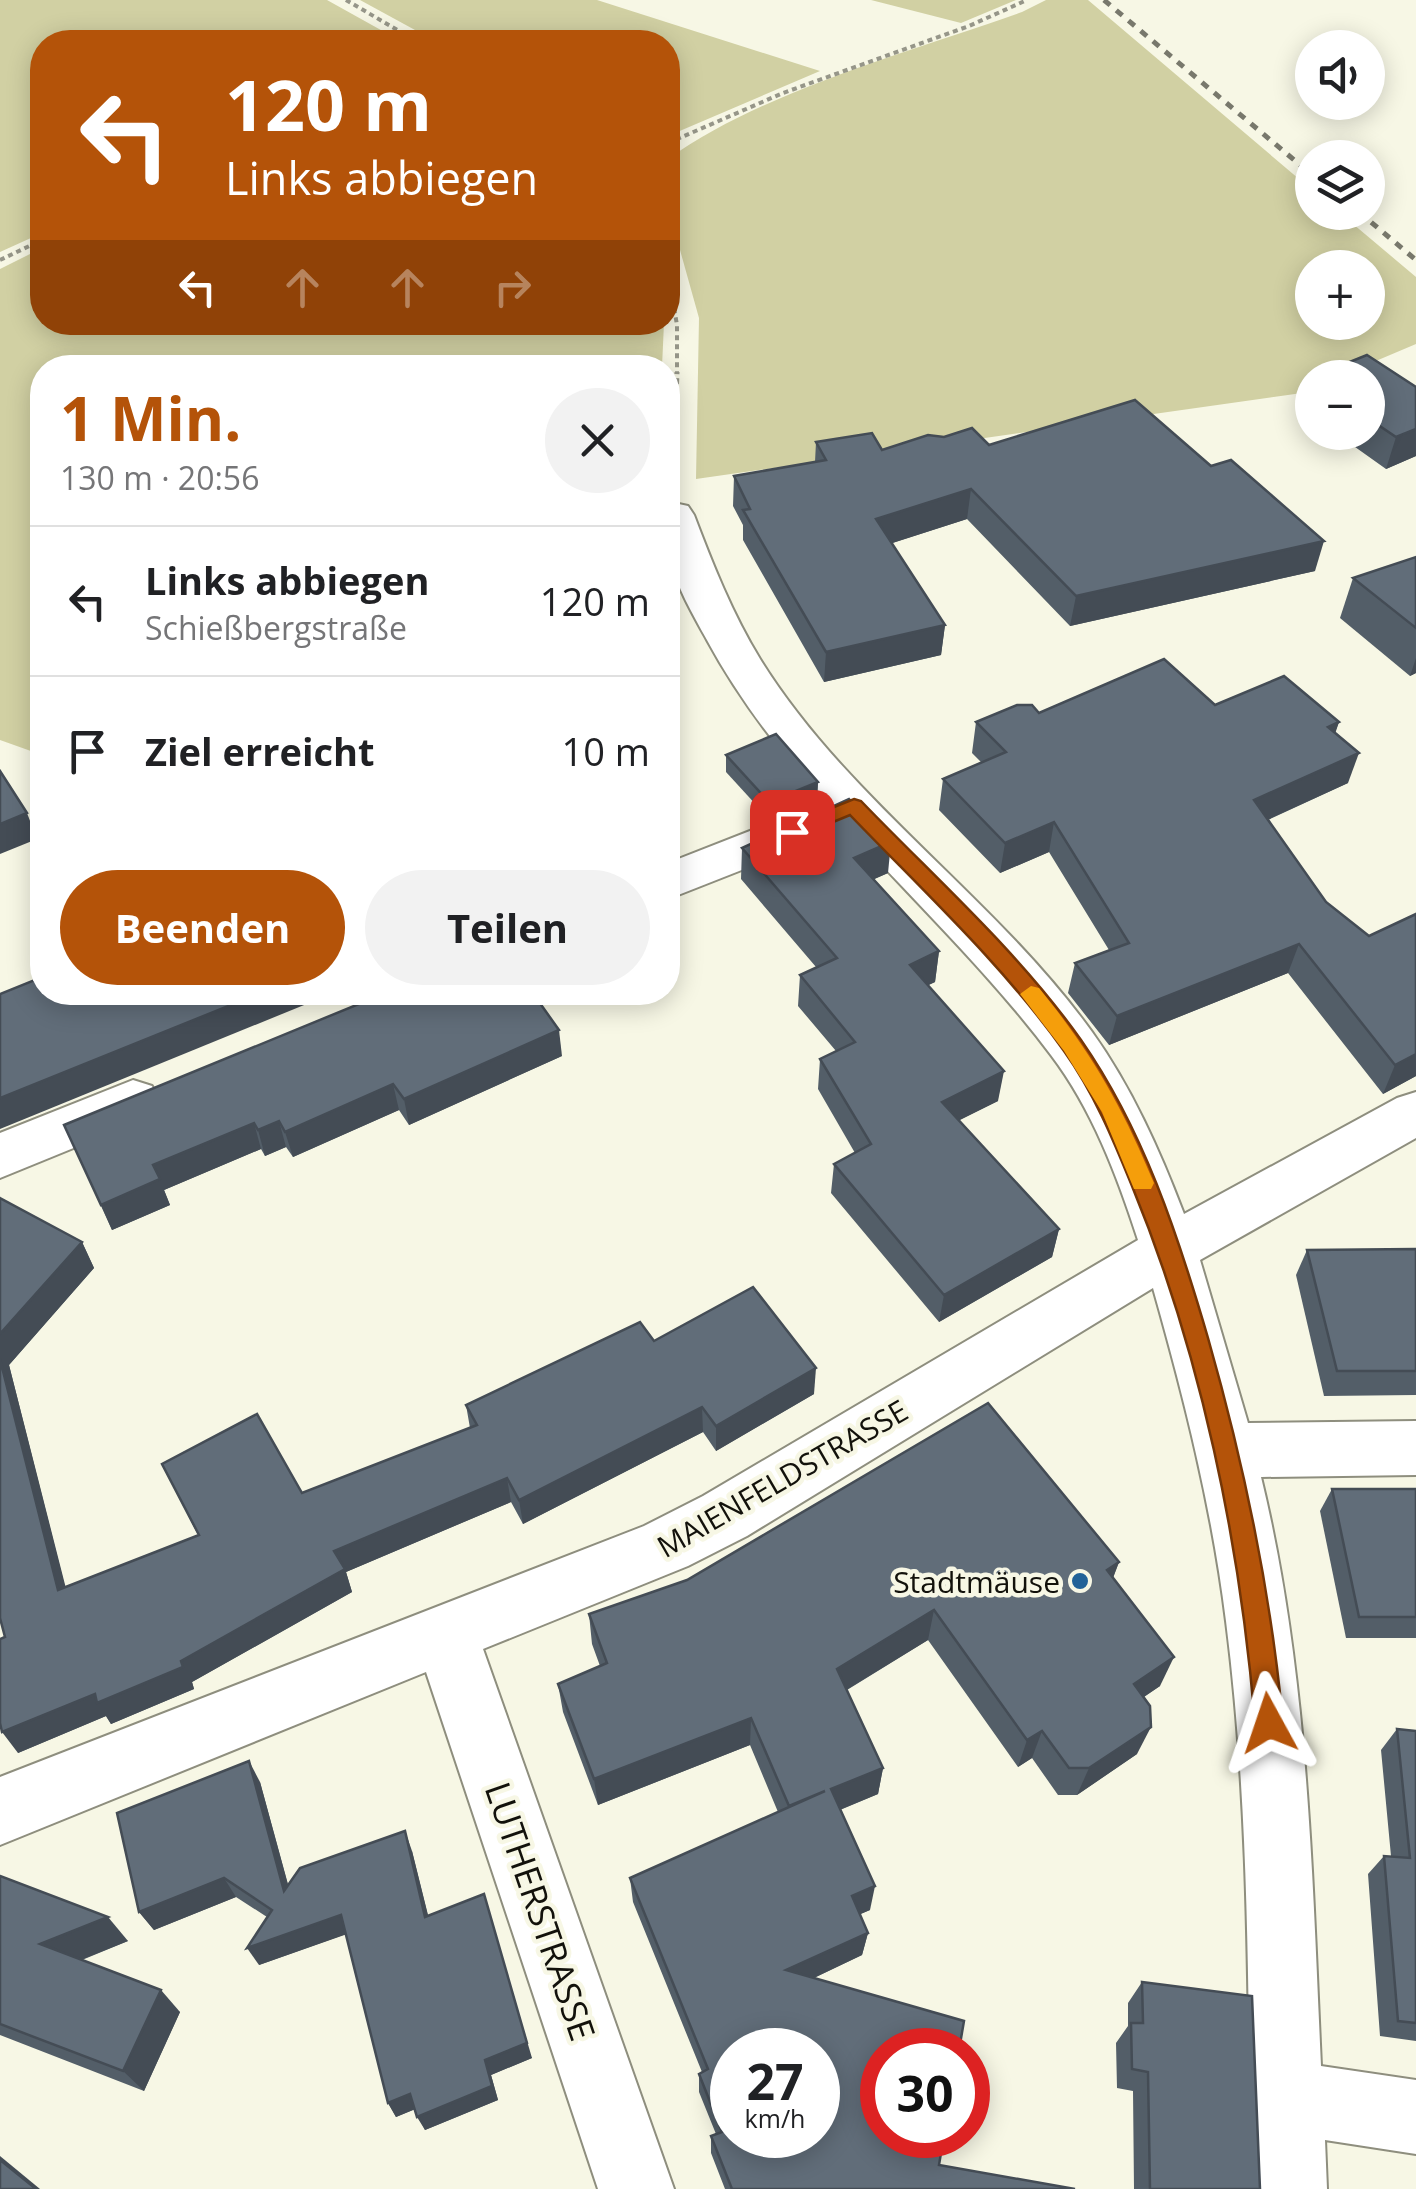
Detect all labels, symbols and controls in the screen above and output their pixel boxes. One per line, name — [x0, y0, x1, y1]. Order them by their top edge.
map controls — [1295, 30, 1385, 450]
button: sound — [1295, 30, 1385, 120]
text: 120 m — [225, 56, 432, 152]
icon: left — [60, 70, 190, 200]
button: layers — [1295, 140, 1385, 230]
text: Links abbiegen — [225, 147, 538, 208]
button: + — [1295, 250, 1385, 340]
icon: left — [170, 260, 225, 315]
icon: ahead — [275, 260, 330, 315]
icon: ahead — [380, 260, 435, 315]
icon: right — [485, 260, 540, 315]
button: − — [1295, 360, 1385, 450]
text: 1 Min. — [60, 377, 241, 459]
button: close — [545, 388, 650, 493]
text: 130 m · 20:56 — [60, 456, 259, 499]
text: Links abbiegen — [145, 554, 429, 606]
icon: left — [60, 574, 115, 629]
text: 120 m — [540, 575, 650, 627]
text: Schießbergstraße — [145, 606, 407, 649]
icon: arrive — [60, 724, 115, 779]
text: Ziel erreicht — [145, 725, 375, 777]
text: 10 m — [561, 725, 650, 777]
pin — [750, 790, 835, 875]
icon: arrive — [765, 805, 820, 860]
button: Beenden — [60, 870, 345, 985]
button: Teilen — [365, 870, 650, 985]
street label: MAIENFELDSTRASSE — [649, 1389, 915, 1567]
place label: Stadtmäuse — [893, 1561, 1060, 1602]
marker: Stadtmäuse — [1069, 1570, 1091, 1592]
position arrow — [1217, 1671, 1321, 1775]
street label: LUTHERSTRASSE — [475, 1776, 607, 2046]
speed limit sign: 30 — [860, 2028, 990, 2158]
text: 27 — [746, 2047, 804, 2115]
text: km/h — [745, 2101, 805, 2135]

